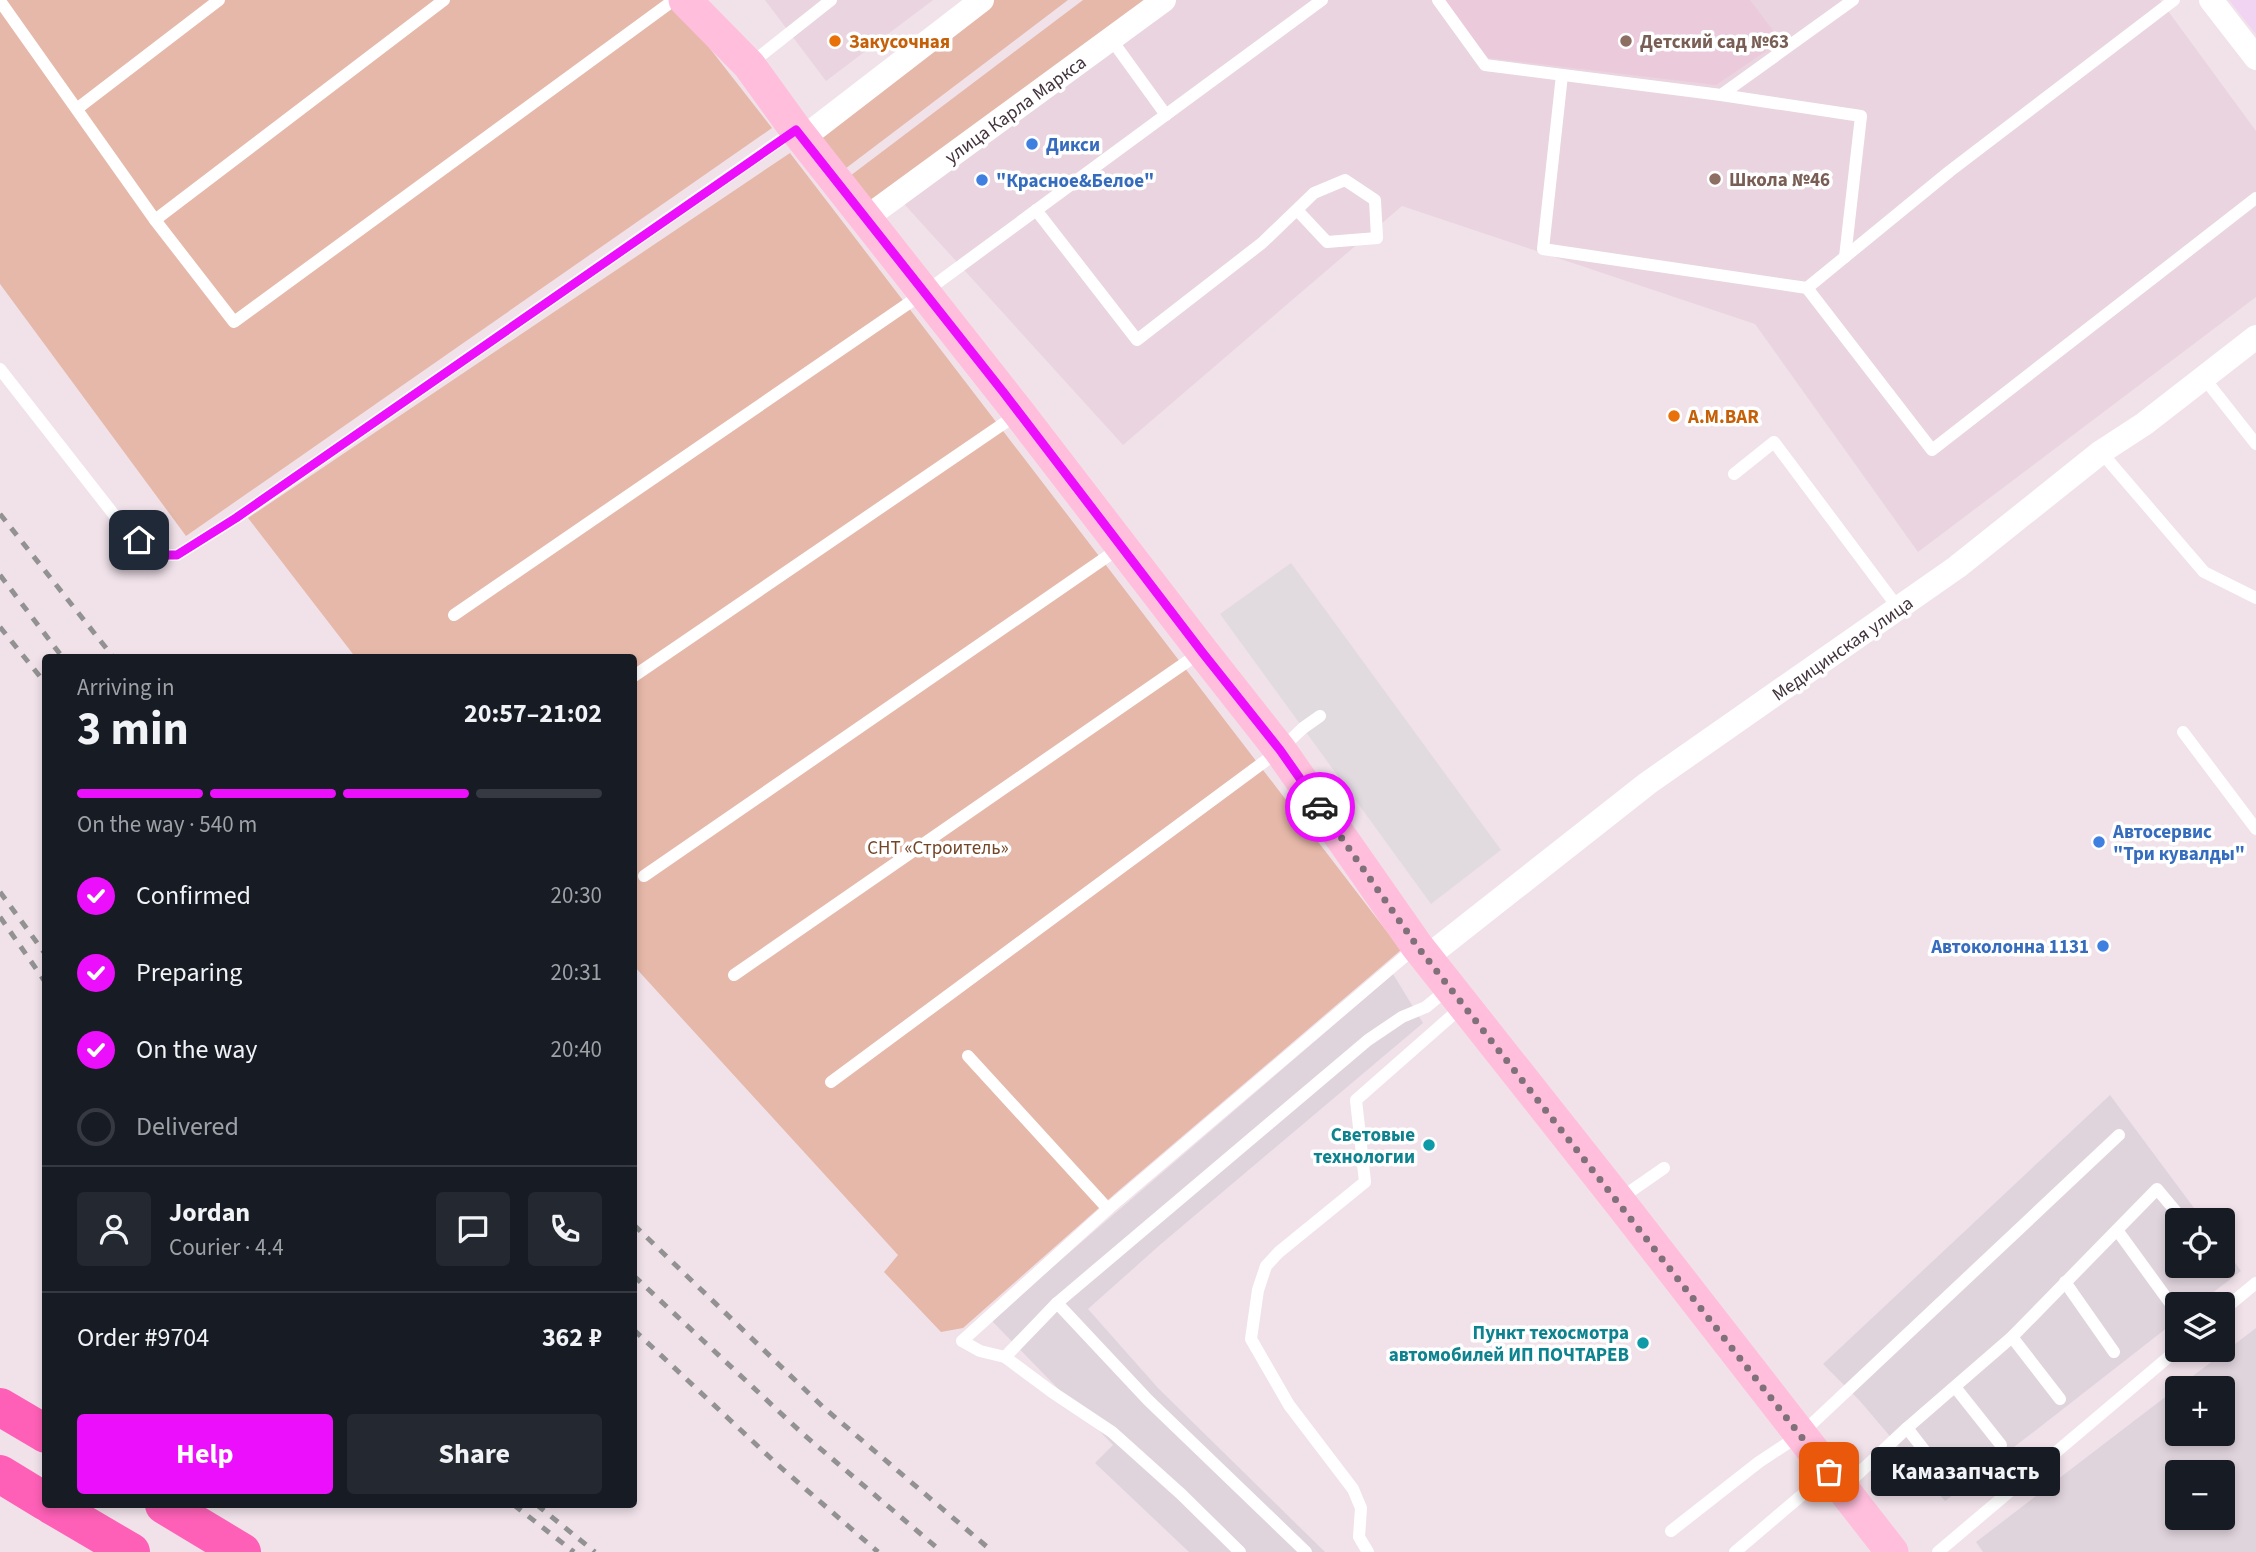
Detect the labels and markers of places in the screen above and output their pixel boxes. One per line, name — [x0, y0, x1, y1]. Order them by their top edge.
place label: Закусочная — [849, 29, 950, 56]
place label: Детский сад №63 — [1640, 29, 1789, 56]
marker: Закусочная — [827, 33, 843, 49]
marker: Детский сад №63 — [1618, 33, 1634, 49]
place label: Дикси — [1046, 132, 1100, 159]
marker: Дикси — [1024, 136, 1040, 152]
place label: Школа №46 — [1729, 167, 1830, 194]
place label: "Красное&Белое" — [996, 168, 1154, 195]
marker: Школа №46 — [1707, 171, 1723, 187]
marker: "Красное&Белое" — [974, 172, 990, 188]
place label: А.М.BAR — [1687, 404, 1759, 431]
marker: А.М.BAR — [1666, 408, 1682, 424]
pin — [109, 510, 169, 570]
place label: Автосервис "Три кувалды" — [2112, 819, 2245, 868]
marker: Автосервис "Три кувалды" — [2091, 834, 2107, 850]
place label: Автоколонна 1131 — [1930, 934, 2089, 961]
marker: Автоколонна 1131 — [2095, 938, 2111, 954]
place label: Световые технологии — [1313, 1122, 1415, 1171]
marker: Световые технологии — [1421, 1137, 1437, 1153]
place label: Пункт техосмотра автомобилей ИП ПОЧТАРЕВ — [1389, 1320, 1629, 1369]
marker: Пункт техосмотра автомобилей ИП ПОЧТАРЕВ — [1635, 1335, 1651, 1351]
pin — [1799, 1442, 1859, 1502]
callout: Камазапчасть — [1871, 1448, 2060, 1496]

